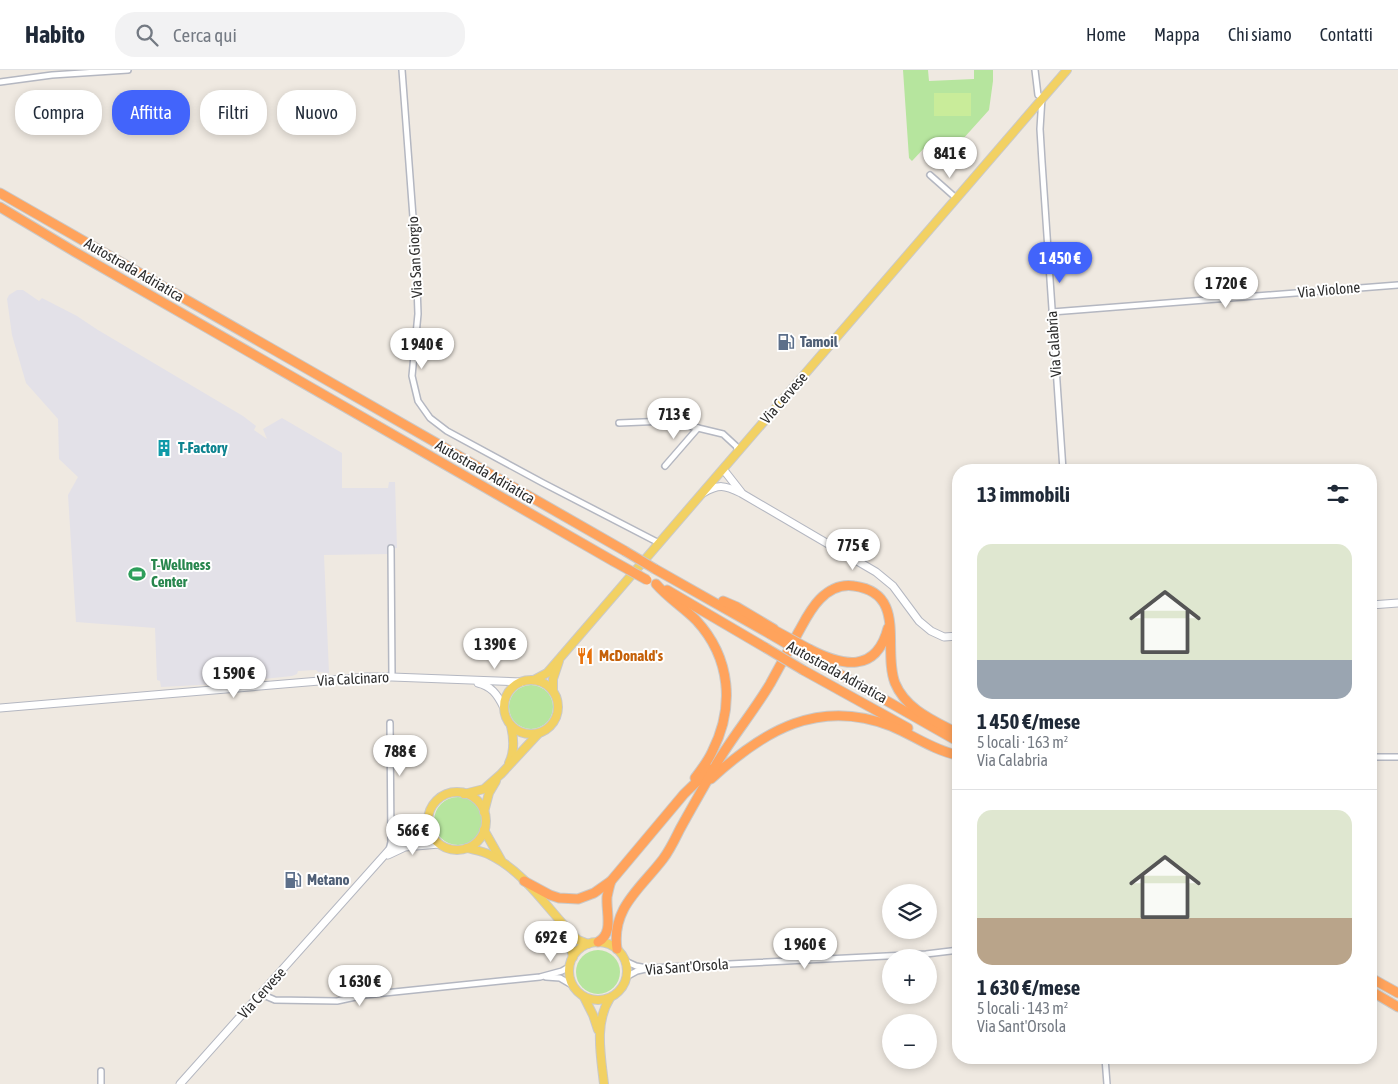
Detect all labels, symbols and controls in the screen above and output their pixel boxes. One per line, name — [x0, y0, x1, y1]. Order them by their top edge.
search box — [115, 12, 465, 57]
text: Habito — [25, 21, 85, 48]
icon: search — [133, 21, 161, 49]
text: Cerca qui — [173, 24, 237, 46]
text: Home — [1086, 24, 1126, 45]
text: Mappa — [1154, 24, 1200, 45]
text: Chi siamo — [1228, 24, 1292, 45]
text: Contatti — [1320, 24, 1373, 45]
chip: Compra — [15, 90, 102, 135]
chip: Affitta — [112, 90, 190, 135]
chip: Filtri — [200, 90, 267, 135]
chip: Nuovo — [277, 90, 356, 135]
pin: 841 € — [915, 136, 985, 179]
text: 841 € — [934, 144, 966, 162]
street label: Via San Giorgio — [404, 216, 425, 298]
street label: Autostrada Adriatica — [81, 234, 187, 305]
pin: 1 450 € — [1014, 242, 1106, 284]
text: 1 450 € — [1039, 249, 1081, 267]
pin: 1 720 € — [1180, 266, 1272, 309]
text: 1 720 € — [1205, 274, 1247, 292]
street label: Via Violone — [1297, 278, 1361, 301]
street label: Via Calabria — [1043, 310, 1064, 378]
pin: 1 940 € — [376, 328, 468, 370]
fuel station icon: Tamoil — [776, 332, 796, 352]
place label: Tamoil — [800, 333, 839, 350]
text: 1 940 € — [401, 335, 443, 353]
street label: Via Cervese — [757, 368, 811, 427]
pin: 713 € — [639, 398, 709, 440]
text: 713 € — [658, 405, 690, 423]
street label: Autostrada Adriatica — [432, 436, 538, 507]
building icon: T-Factory — [154, 438, 174, 458]
place label: T-Factory — [178, 439, 229, 456]
icon: filters — [1324, 480, 1352, 508]
text: 13 immobili — [977, 482, 1070, 506]
pin: 775 € — [818, 528, 888, 571]
text: 775 € — [837, 536, 869, 554]
place label: T-Wellness Center — [151, 556, 211, 590]
sports icon: T-Wellness Center — [127, 564, 147, 584]
icon: home — [1120, 577, 1210, 667]
pin: 1 390 € — [449, 628, 541, 670]
text: 1 390 € — [474, 635, 516, 653]
street label: Autostrada Adriatica — [784, 637, 890, 706]
restaurant icon: McDonald's — [575, 646, 595, 666]
place label: McDonald's — [599, 647, 664, 664]
pin: 1 590 € — [188, 656, 280, 699]
text: 1 590 € — [213, 664, 255, 682]
street label: Via Calcinaro — [317, 668, 389, 689]
text: 1 450 €/mese — [977, 709, 1080, 733]
text: 5 locali · 163 m² — [977, 733, 1068, 751]
pin: 788 € — [365, 734, 435, 777]
text: 788 € — [384, 742, 416, 760]
text: Via Calabria — [977, 751, 1048, 769]
pin: 566 € — [378, 814, 448, 856]
text: 566 € — [397, 821, 429, 839]
icon: home — [1120, 842, 1210, 932]
fuel station icon: Metano — [283, 870, 303, 890]
place label: Metano — [307, 871, 349, 888]
map controls — [882, 884, 937, 1069]
button: layers — [882, 884, 937, 939]
pin: 692 € — [516, 920, 586, 963]
text: 692 € — [535, 928, 567, 946]
pin: 1 960 € — [759, 928, 851, 970]
text: 1 960 € — [784, 935, 826, 953]
button: + — [882, 949, 937, 1004]
street label: Via Sant'Orsola — [645, 955, 729, 978]
street label: Via Cervese — [234, 964, 289, 1022]
pin: 1 630 € — [314, 964, 406, 1007]
text: 1 630 € — [339, 972, 381, 990]
text: 1 630 €/mese — [977, 975, 1080, 999]
text: 5 locali · 143 m² — [977, 999, 1068, 1017]
button: − — [882, 1014, 937, 1069]
text: Via Sant'Orsola — [977, 1017, 1066, 1035]

